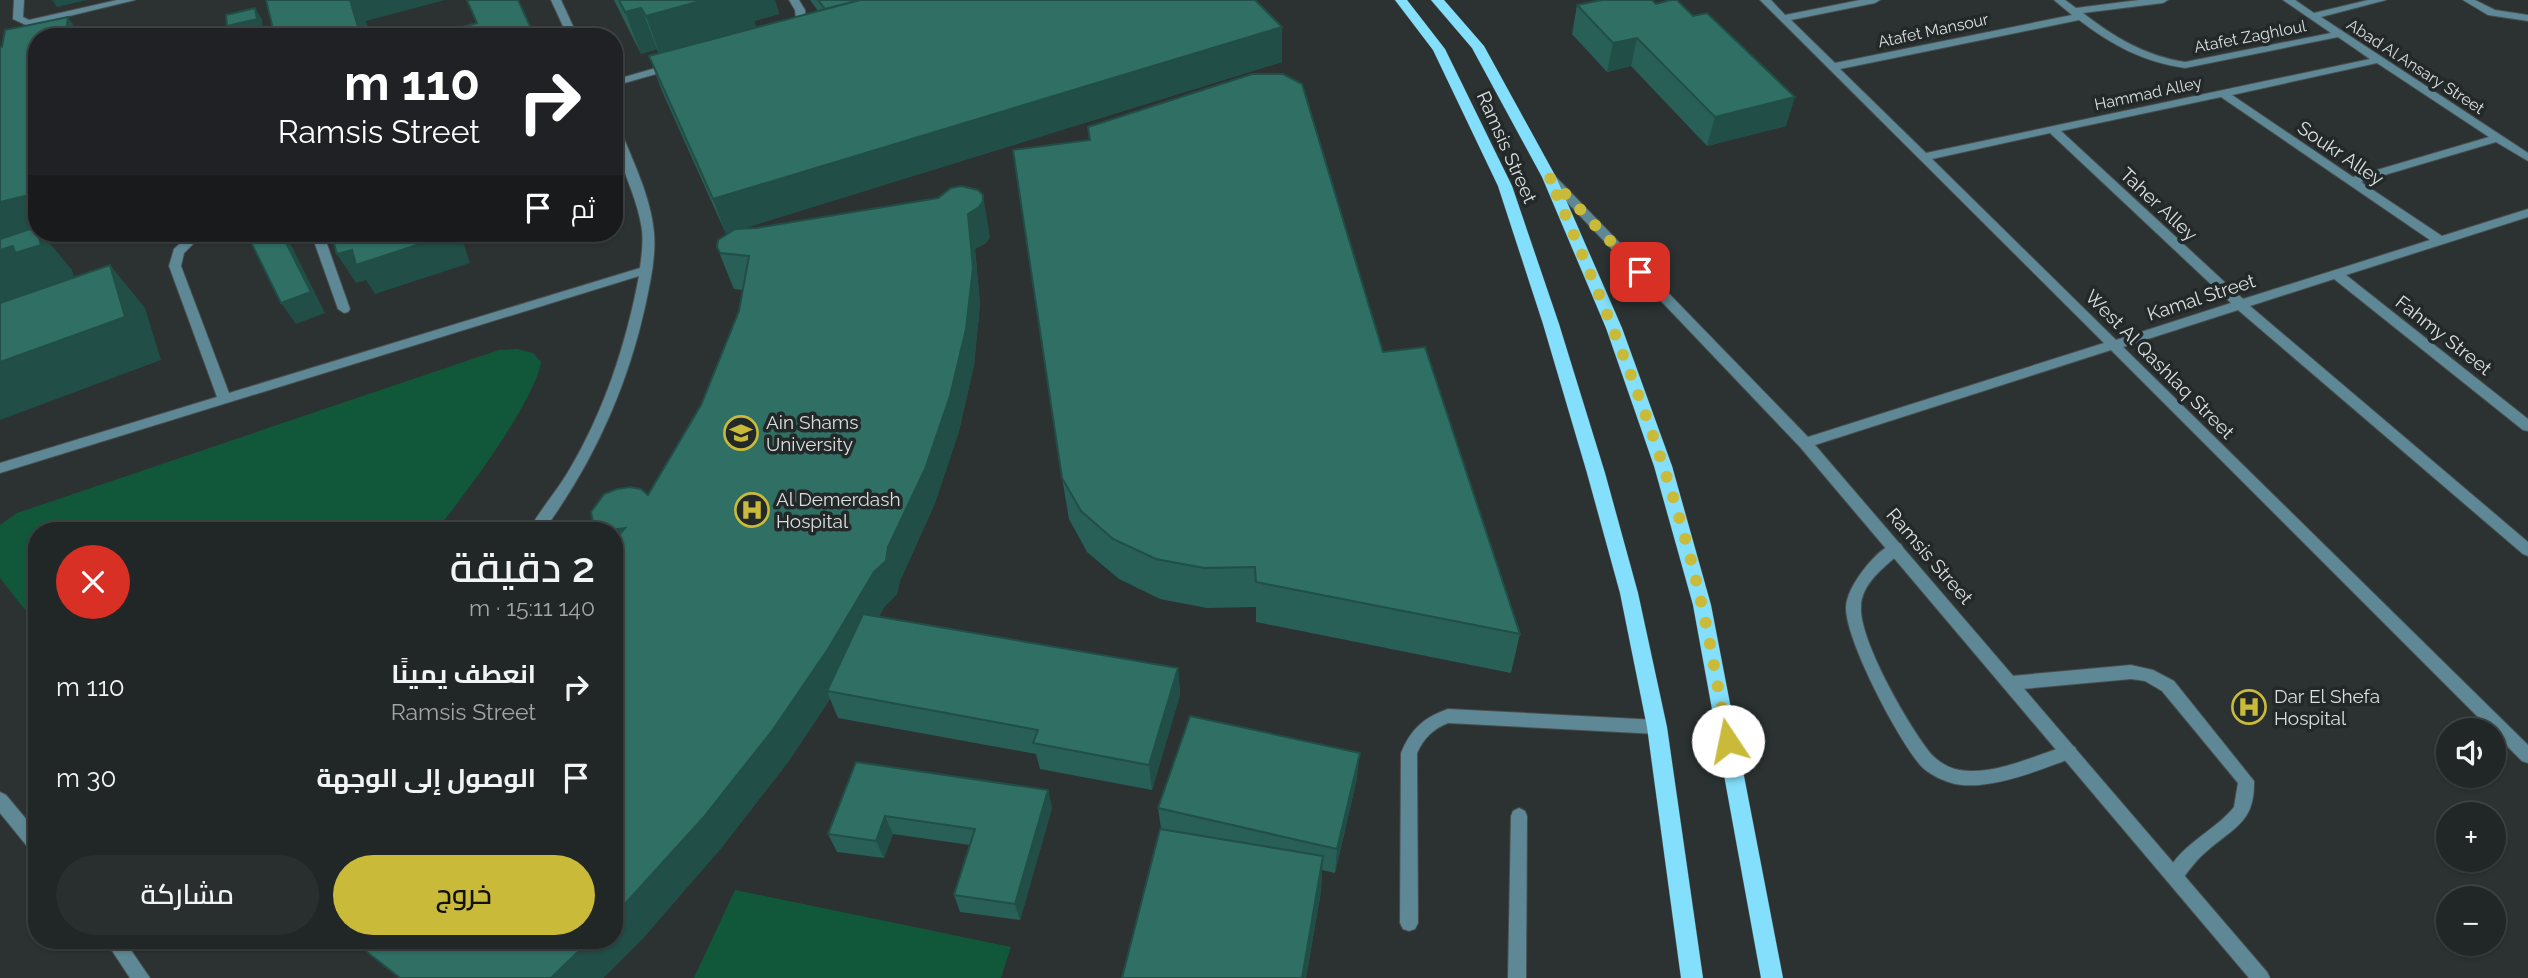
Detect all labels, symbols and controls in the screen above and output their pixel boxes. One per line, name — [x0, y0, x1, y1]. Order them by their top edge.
street label: Atafet Mansour — [1876, 9, 1991, 51]
street label: Abad Al Ansary Street — [2343, 15, 2489, 118]
street label: Atafet Zaghloul — [2192, 16, 2308, 57]
text: 110 m — [344, 54, 480, 111]
icon: right — [504, 56, 595, 147]
street label: Hammad Alley — [2093, 73, 2204, 114]
street label: Ramsis Street — [1473, 88, 1542, 207]
text: Ramsis Street — [278, 113, 480, 150]
street label: Soukr Alley — [2294, 116, 2388, 190]
street label: Taher Alley — [2116, 163, 2202, 245]
icon: arrive — [519, 189, 557, 227]
text: ثم — [571, 194, 595, 224]
pin — [1610, 242, 1670, 302]
icon: arrive — [1621, 253, 1659, 291]
street label: Kamal Street — [2144, 269, 2258, 325]
street label: West Al Qashlaq Street — [2081, 285, 2239, 443]
street label: Fahmy Street — [2392, 291, 2497, 380]
place label: Ain Shams University — [766, 411, 859, 455]
school or university icon: Ain Shams University — [722, 414, 760, 452]
place label: Al Demerdash Hospital — [776, 488, 900, 532]
hospital icon: Al Demerdash Hospital — [733, 491, 771, 529]
street label: Ramsis Street — [1882, 503, 1978, 609]
text: 2 دقيقة — [450, 543, 595, 592]
button: close — [56, 545, 130, 619]
text: 140 m · 15:11 — [469, 594, 595, 621]
text: انعطف يمينًا — [391, 659, 536, 689]
icon: right — [557, 668, 595, 706]
text: 110 m — [56, 672, 125, 702]
place label: Dar El Shefa Hospital — [2274, 685, 2380, 729]
hospital icon: Dar El Shefa Hospital — [2230, 688, 2268, 726]
text: Ramsis Street — [391, 698, 536, 725]
position arrow — [1691, 704, 1765, 778]
map controls — [2436, 718, 2506, 956]
button: sound — [2436, 718, 2506, 788]
icon: arrive — [557, 759, 595, 797]
text: 30 m — [56, 763, 116, 793]
text: الوصول إلى الوجهة — [316, 763, 536, 793]
button: + — [2436, 802, 2506, 872]
button: مشاركة — [56, 855, 319, 935]
button: خروج — [333, 855, 595, 935]
button: − — [2436, 886, 2506, 956]

